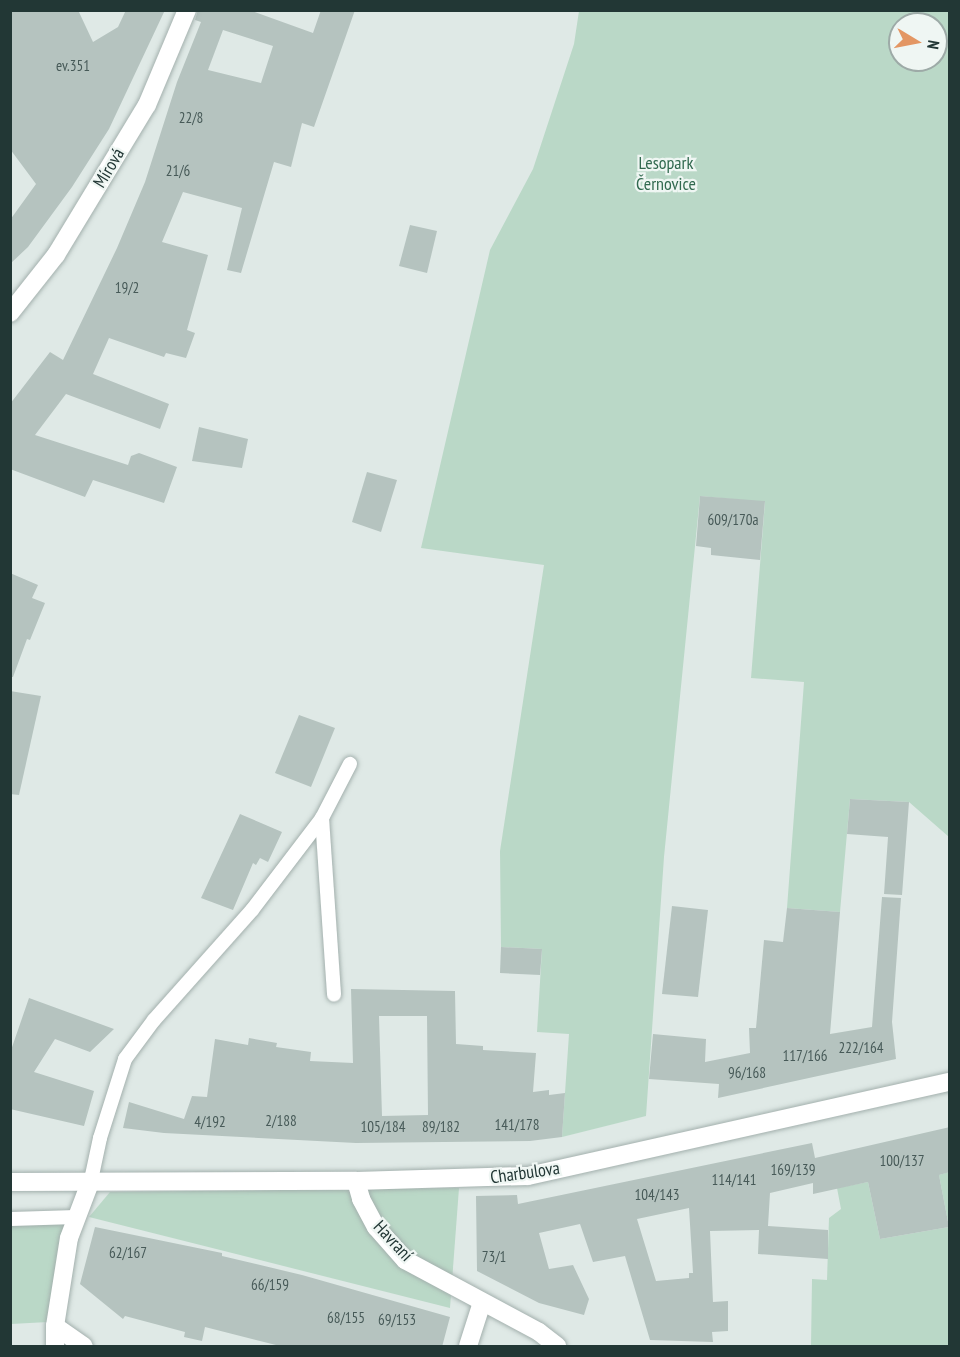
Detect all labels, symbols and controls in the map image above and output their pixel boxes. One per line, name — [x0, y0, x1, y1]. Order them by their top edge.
north arrow — [888, 12, 948, 72]
text: N — [923, 39, 944, 51]
house number: ev.351 — [56, 57, 90, 75]
house number: 22/8 — [179, 109, 203, 127]
street label: Mírová — [89, 144, 129, 192]
park label: Lesopark Černovice — [636, 153, 696, 195]
house number: 21/6 — [166, 162, 190, 180]
house number: 19/2 — [115, 279, 139, 297]
house number: 609/170a — [708, 511, 758, 529]
house number: 222/164 — [839, 1039, 883, 1057]
house number: 117/166 — [783, 1047, 827, 1065]
house number: 96/168 — [728, 1064, 766, 1082]
house number: 2/188 — [265, 1112, 297, 1130]
house number: 4/192 — [194, 1113, 226, 1131]
house number: 141/178 — [495, 1116, 539, 1134]
house number: 105/184 — [361, 1118, 405, 1136]
house number: 89/182 — [422, 1118, 460, 1136]
house number: 100/137 — [880, 1152, 924, 1170]
street label: Charbulova — [489, 1157, 561, 1189]
house number: 169/139 — [771, 1161, 815, 1179]
house number: 114/141 — [712, 1171, 756, 1189]
house number: 104/143 — [635, 1186, 679, 1204]
street label: Havraní — [369, 1216, 417, 1266]
house number: 62/167 — [109, 1244, 147, 1262]
house number: 73/1 — [482, 1248, 506, 1266]
house number: 66/159 — [251, 1276, 289, 1294]
house number: 68/155 — [327, 1309, 365, 1327]
house number: 69/153 — [378, 1311, 416, 1329]

